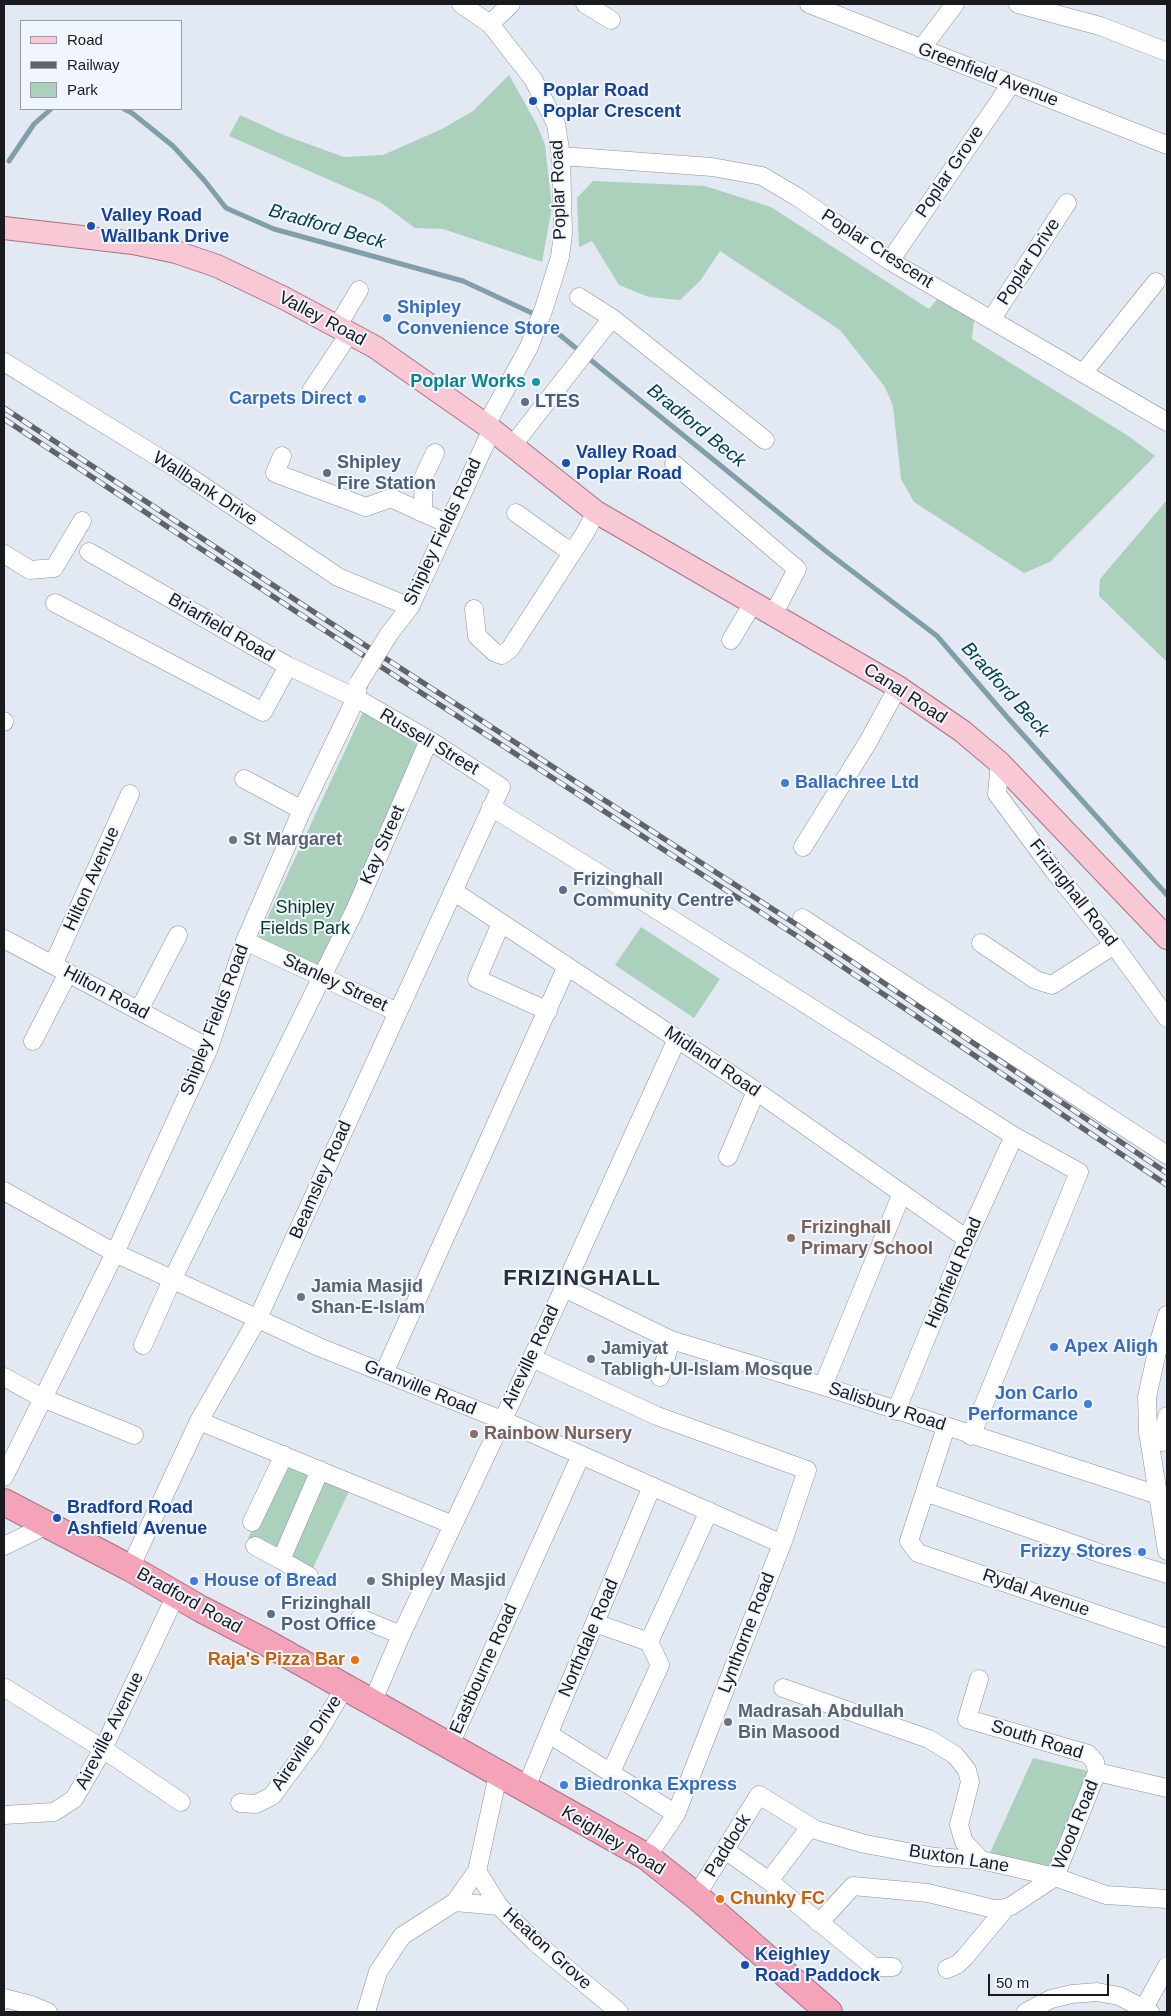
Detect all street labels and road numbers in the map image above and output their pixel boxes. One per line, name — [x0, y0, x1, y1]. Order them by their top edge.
street label: Greenfield Avenue — [915, 38, 1061, 112]
street label: Poplar Grove — [911, 122, 989, 222]
street label: Poplar Road — [546, 140, 572, 240]
street label: Poplar Crescent — [817, 205, 937, 293]
street label: Poplar Drive — [993, 215, 1065, 309]
street label: Valley Road — [275, 287, 369, 351]
street label: Wallbank Drive — [149, 447, 261, 531]
street label: Shipley Fields Road — [399, 455, 487, 609]
street label: Briarfield Road — [164, 589, 278, 667]
street label: Canal Road — [859, 659, 951, 729]
street label: Russell Street — [375, 704, 483, 780]
street label: Kay Street — [356, 802, 410, 888]
street label: Hilton Avenue — [59, 824, 125, 934]
street label: Frizinghall Road — [1024, 835, 1122, 951]
street label: Shipley Fields Road — [176, 941, 254, 1099]
street label: Stanley Street — [279, 949, 391, 1017]
street label: Hilton Road — [59, 961, 153, 1025]
street label: Midland Road — [660, 1022, 764, 1102]
street label: Beamsley Road — [285, 1118, 357, 1242]
street label: Highfield Road — [921, 1214, 987, 1332]
street label: Aireville Road — [498, 1302, 564, 1412]
street label: Granville Road — [361, 1356, 479, 1420]
street label: Salisbury Road — [826, 1378, 948, 1436]
street label: Bradford Road — [133, 1563, 245, 1639]
street label: Rydal Avenue — [980, 1565, 1092, 1621]
street label: Lynthorne Road — [714, 1570, 780, 1696]
street label: Northdale Road — [554, 1576, 624, 1700]
street label: Eastbourne Road — [446, 1601, 522, 1737]
street label: Aireville Avenue — [71, 1669, 149, 1793]
street label: Aireville Drive — [267, 1691, 347, 1795]
street label: South Road — [988, 1716, 1086, 1764]
street label: Wood Road — [1048, 1777, 1104, 1873]
street label: Keighley Road — [557, 1802, 669, 1880]
street label: Paddock — [700, 1811, 756, 1881]
street label: Buxton Lane — [907, 1840, 1011, 1878]
street label: Heaton Grove — [498, 1903, 596, 1995]

